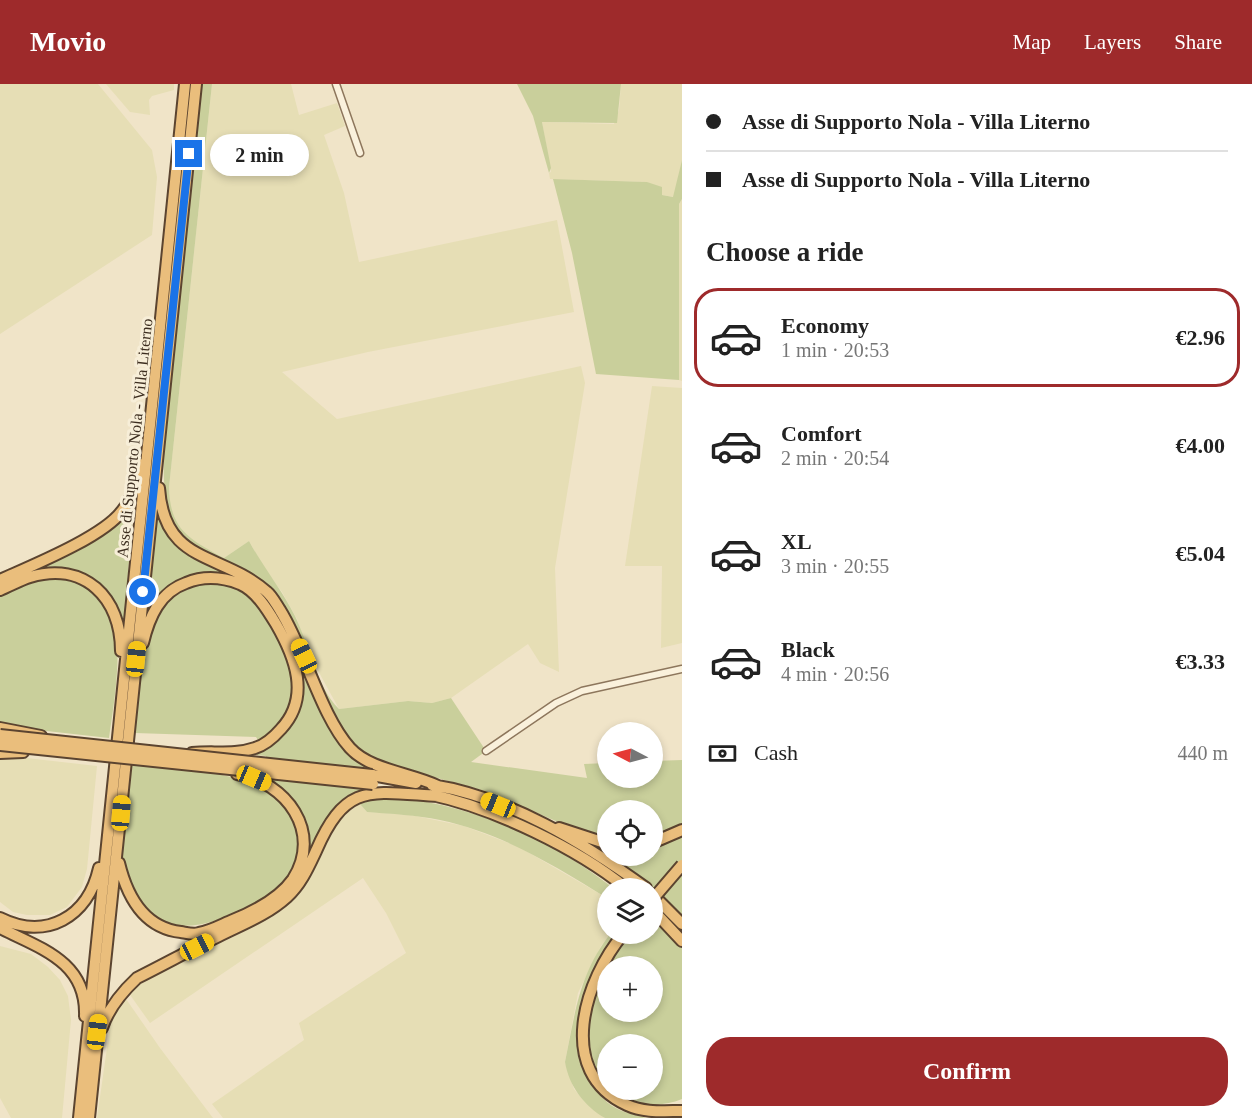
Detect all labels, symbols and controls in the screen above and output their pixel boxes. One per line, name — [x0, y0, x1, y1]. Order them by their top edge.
text: Movio — [30, 26, 106, 57]
text: Map — [1013, 30, 1051, 54]
text: Layers — [1084, 30, 1141, 54]
text: Share — [1174, 30, 1222, 54]
text: Asse di Supporto Nola - Villa Literno — [742, 109, 1090, 134]
callout: 2 min — [210, 133, 309, 175]
route end — [175, 140, 202, 167]
text: 2 min — [235, 144, 284, 166]
text: Asse di Supporto Nola - Villa Literno — [742, 167, 1090, 192]
text: Choose a ride — [706, 237, 864, 267]
icon: car — [709, 311, 763, 365]
text: Economy — [781, 313, 869, 338]
street label: Asse di Supporto Nola - Villa Literno — [113, 318, 157, 559]
text: €2.96 — [1176, 325, 1225, 350]
text: 1 min · 20:53 — [781, 339, 889, 361]
icon: car — [709, 419, 763, 473]
text: Comfort — [781, 421, 862, 446]
text: €4.00 — [1176, 433, 1225, 458]
text: 2 min · 20:54 — [781, 447, 889, 469]
icon: car — [709, 527, 763, 581]
text: XL — [781, 529, 812, 554]
text: €5.04 — [1176, 541, 1225, 566]
text: 3 min · 20:55 — [781, 555, 889, 577]
route start — [129, 578, 156, 605]
icon: car — [709, 635, 763, 689]
car — [288, 636, 320, 676]
text: Black — [781, 637, 835, 662]
car — [125, 640, 147, 678]
text: €3.33 — [1176, 649, 1225, 674]
text: 4 min · 20:56 — [781, 663, 889, 685]
north arrow — [597, 722, 663, 788]
map controls — [597, 722, 663, 1100]
icon: cash — [706, 737, 739, 770]
text: Cash — [754, 740, 798, 765]
text: 440 m — [1177, 742, 1228, 764]
car — [234, 763, 274, 793]
car — [478, 790, 518, 820]
car — [110, 794, 132, 832]
button: locate — [597, 800, 663, 866]
button: layers — [597, 878, 663, 944]
car — [177, 931, 217, 963]
button: + — [597, 956, 663, 1022]
car — [86, 1013, 108, 1051]
button: − — [597, 1034, 663, 1100]
button: Confirm — [706, 1037, 1228, 1106]

